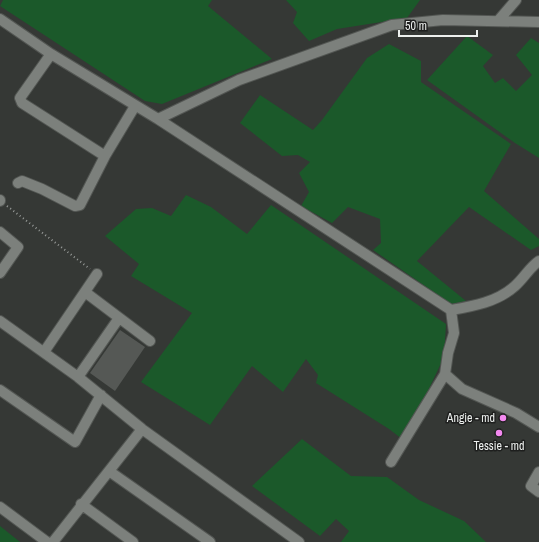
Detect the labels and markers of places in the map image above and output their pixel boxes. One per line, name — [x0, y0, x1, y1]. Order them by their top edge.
place label: Angie - md — [446, 410, 495, 426]
marker: Angie - md — [498, 413, 508, 423]
marker: Tessie - md — [494, 428, 504, 438]
place label: Tessie - md — [474, 438, 524, 454]

